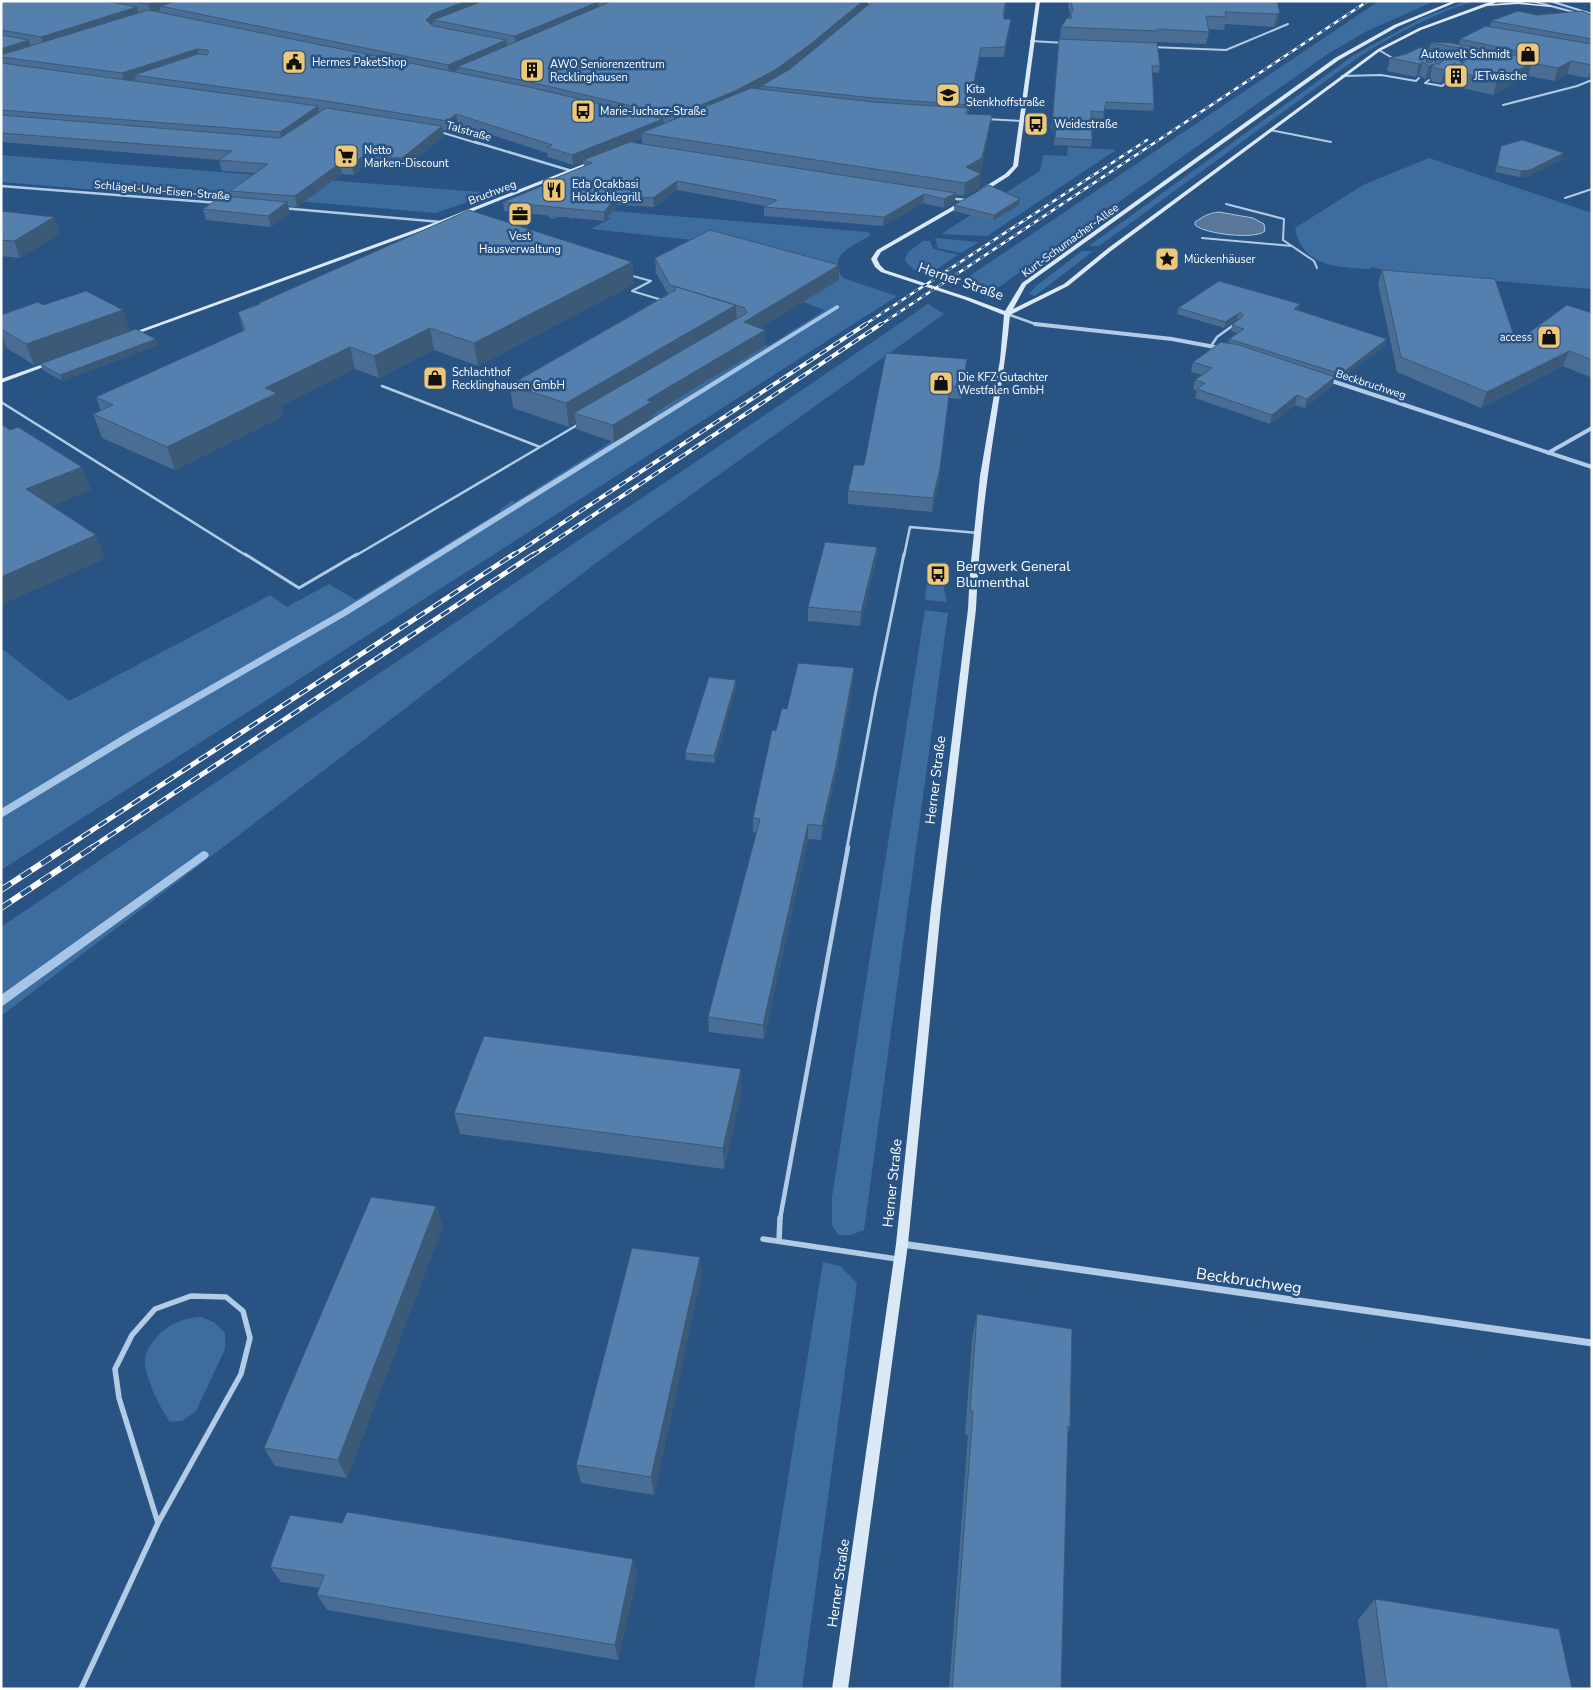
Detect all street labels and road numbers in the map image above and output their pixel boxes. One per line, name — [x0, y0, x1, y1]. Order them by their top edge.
street label: Talstraße — [445, 118, 493, 145]
street label: Bruchweg — [466, 176, 518, 208]
street label: Schlägel-Und-Eisen-Straße — [93, 177, 231, 204]
street label: Kurt-Schumacher-Allee — [1019, 200, 1122, 281]
street label: Herner Straße — [916, 258, 1006, 305]
street label: Beckbruchweg — [1334, 366, 1408, 403]
street label: Herner Straße — [921, 735, 950, 825]
street label: Herner Straße — [878, 1138, 907, 1228]
street label: Beckbruchweg — [1195, 1263, 1303, 1299]
street label: Herner Straße — [823, 1538, 854, 1628]

